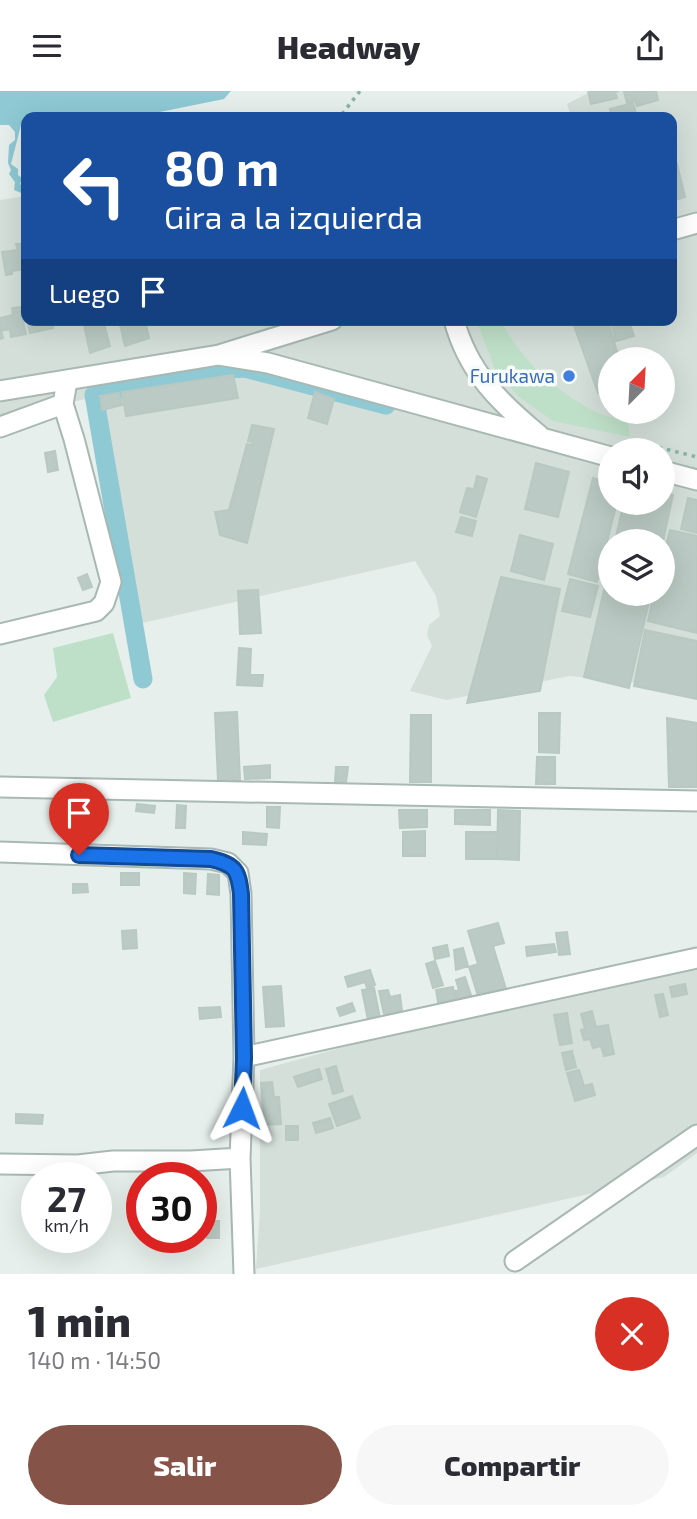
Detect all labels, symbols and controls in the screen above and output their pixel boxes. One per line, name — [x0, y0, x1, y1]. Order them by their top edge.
icon: menu — [28, 27, 66, 65]
text: Headway — [277, 27, 420, 65]
icon: share — [631, 27, 669, 65]
text: 80 m — [164, 137, 279, 196]
icon: left — [49, 140, 140, 231]
text: Gira a la izquierda — [164, 197, 423, 235]
icon: arrive — [134, 273, 172, 311]
text: Luego — [49, 277, 120, 308]
north arrow — [598, 347, 676, 423]
map controls — [598, 347, 675, 606]
place label: Furukawa — [470, 364, 555, 387]
marker: Furukawa — [561, 368, 577, 384]
button: sound — [598, 438, 675, 515]
button: layers — [598, 529, 675, 606]
pin — [49, 783, 109, 855]
icon: arrive — [60, 794, 98, 832]
position arrow — [205, 1071, 279, 1145]
speed limit sign: 30 — [126, 1162, 217, 1253]
text: 27 — [47, 1177, 86, 1219]
text: km/h — [44, 1214, 89, 1236]
text: 1 min — [28, 1295, 131, 1345]
button: close — [595, 1297, 669, 1371]
text: 140 m · 14:50 — [28, 1346, 161, 1374]
button: Salir — [28, 1425, 342, 1505]
button: Compartir — [356, 1425, 669, 1505]

